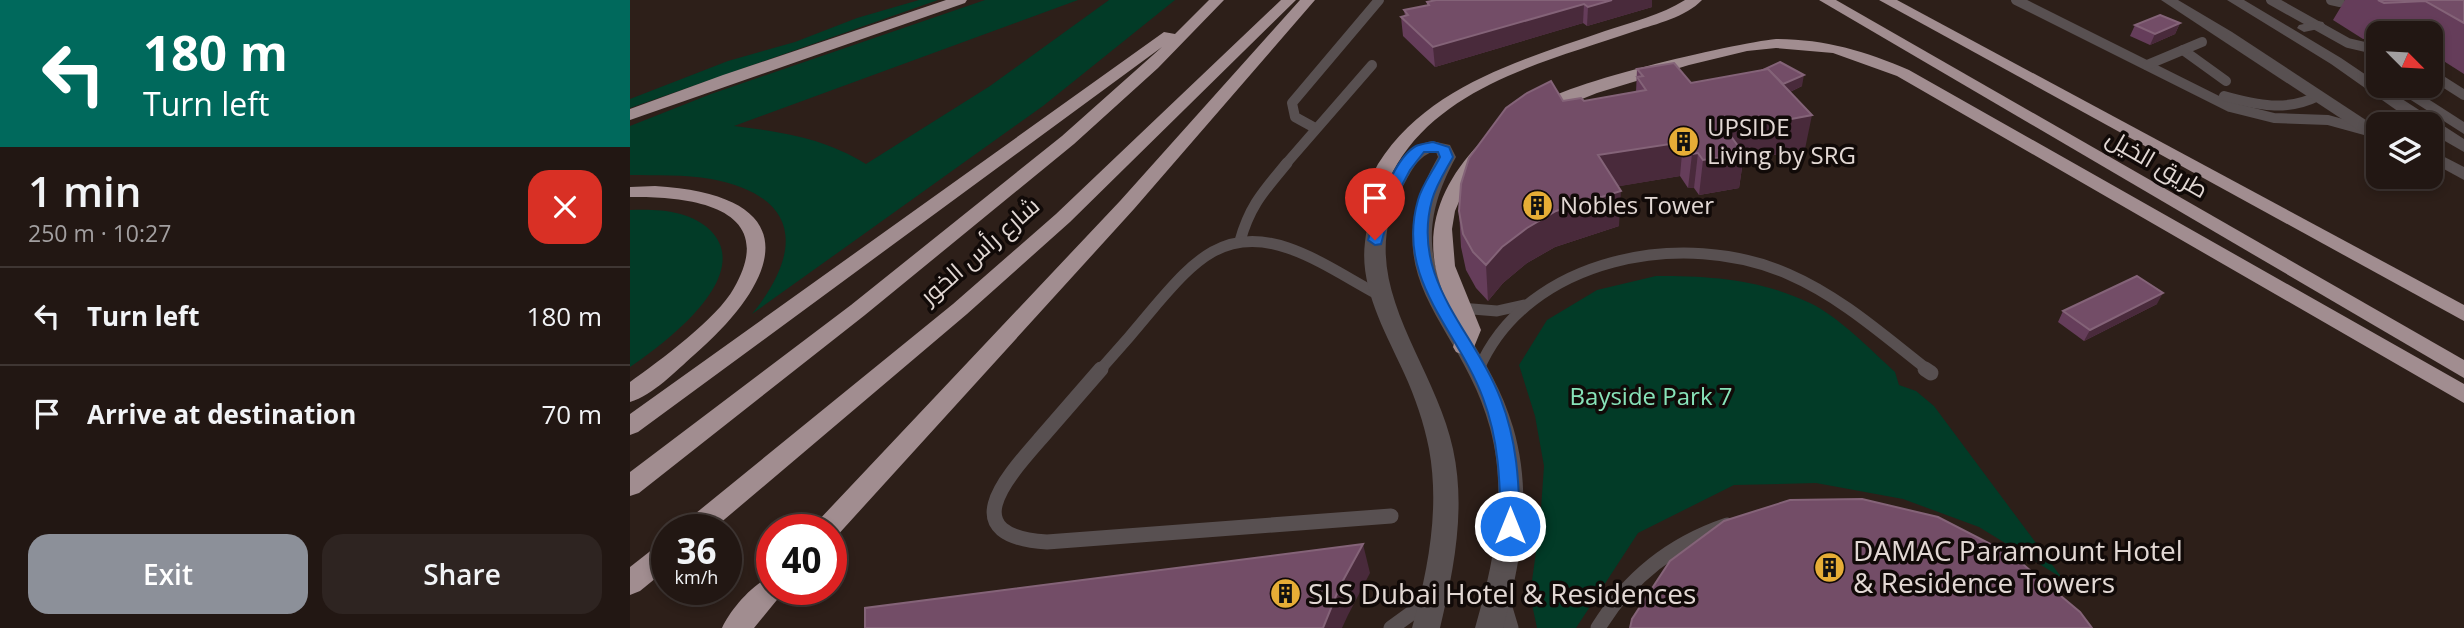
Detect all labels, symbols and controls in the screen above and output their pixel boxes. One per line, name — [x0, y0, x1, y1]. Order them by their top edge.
text: 180 m — [143, 19, 288, 85]
north arrow — [2366, 21, 2443, 98]
map controls — [2366, 21, 2443, 189]
icon: left — [28, 28, 119, 119]
text: Turn left — [143, 82, 269, 125]
place label: UPSIDE Living by SRG — [1707, 110, 1856, 171]
button: layers — [2366, 112, 2443, 189]
street label: طريق الخيل — [2101, 120, 2215, 205]
building icon: UPSIDE Living by SRG — [1667, 125, 1701, 159]
text: 1 min — [28, 162, 141, 219]
pin — [1345, 168, 1405, 240]
button: close — [528, 170, 602, 244]
icon: arrive — [1356, 179, 1394, 217]
place label: Nobles Tower — [1560, 188, 1714, 221]
street label: شارع رأس الخور — [911, 189, 1047, 313]
building icon: Nobles Tower — [1520, 189, 1554, 223]
text: 250 m · 10:27 — [28, 217, 171, 249]
icon: left — [28, 297, 66, 335]
text: Turn left — [87, 298, 199, 334]
text: 180 m — [527, 298, 602, 334]
park label: Bayside Park 7 — [1570, 379, 1732, 412]
icon: arrive — [28, 395, 66, 433]
text: Arrive at destination — [87, 396, 356, 432]
text: 70 m — [541, 396, 602, 432]
position arrow — [1473, 489, 1547, 563]
speed limit sign: 40 — [756, 514, 847, 605]
text: 36 — [676, 527, 717, 574]
place label: DAMAC Paramount Hotel & Residence Towers — [1853, 531, 2183, 601]
button: Exit — [28, 534, 308, 614]
button: Share — [322, 534, 602, 614]
building icon: DAMAC Paramount Hotel & Residence Towers — [1813, 550, 1847, 584]
text: km/h — [675, 565, 718, 589]
place label: SLS Dubai Hotel & Residences — [1308, 574, 1696, 612]
building icon: SLS Dubai Hotel & Residences — [1268, 577, 1302, 611]

